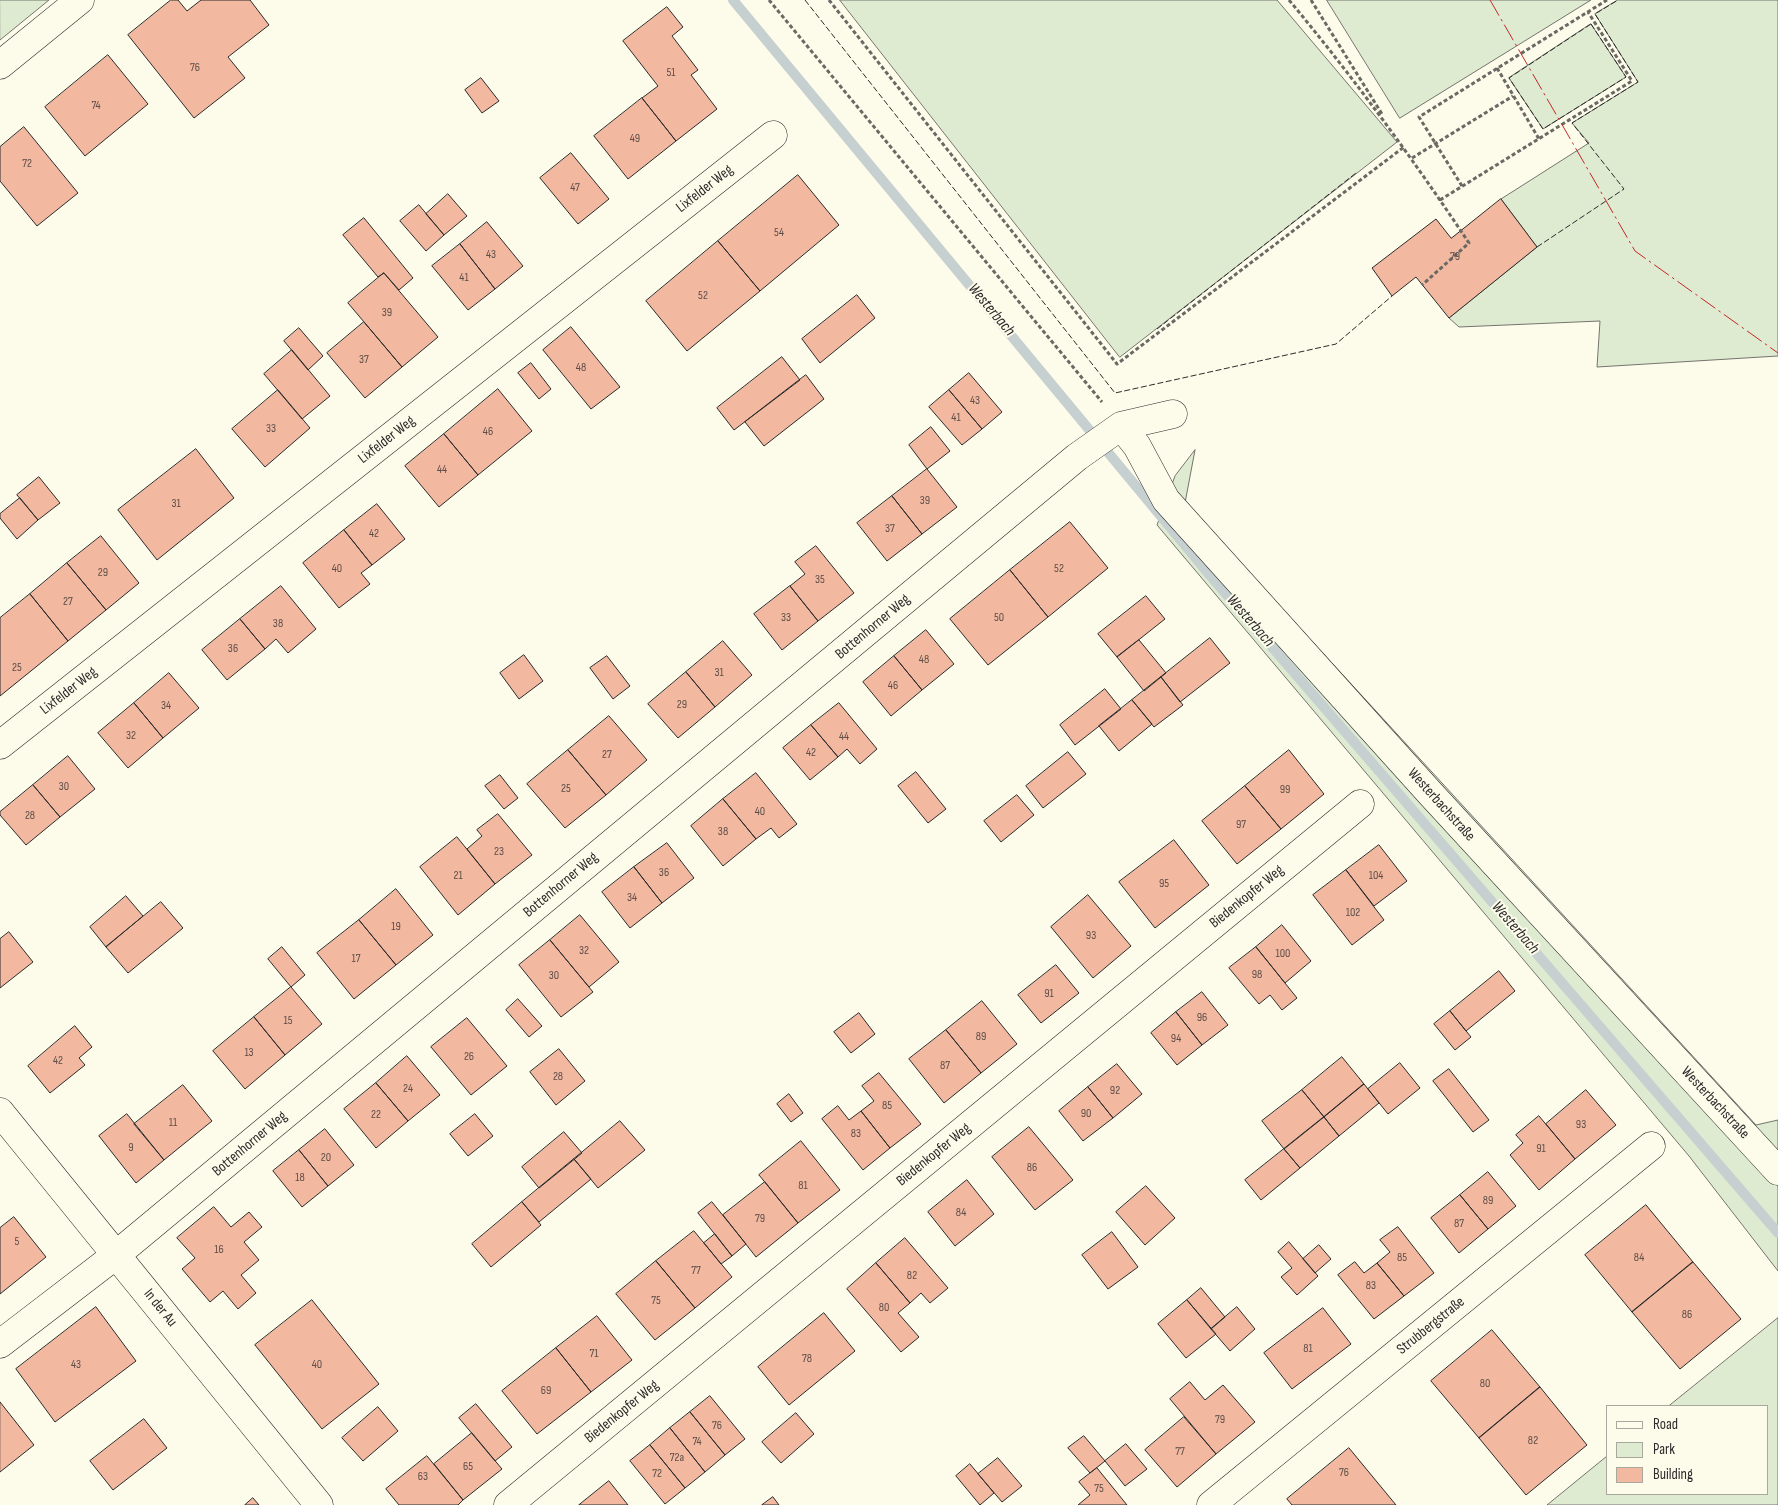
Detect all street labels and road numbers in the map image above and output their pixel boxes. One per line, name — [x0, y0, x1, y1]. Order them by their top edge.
street label: Lixfelder Weg — [673, 161, 737, 217]
street label: Lixfelder Weg — [355, 412, 419, 468]
street label: Bottenhorner Weg — [832, 591, 914, 663]
street label: Lixfelder Weg — [37, 663, 101, 719]
street label: Westerbachstraße — [1403, 765, 1479, 845]
street label: Bottenhorner Weg — [520, 849, 602, 921]
street label: Biedenkopfer Weg — [1206, 862, 1288, 932]
street label: Westerbachstraße — [1677, 1063, 1753, 1143]
street label: Bottenhorner Weg — [209, 1108, 291, 1180]
street label: Biedenkopfer Weg — [893, 1120, 975, 1190]
street label: In der Au — [139, 1285, 181, 1331]
street label: Strubbergstraße — [1393, 1293, 1469, 1359]
street label: Biedenkopfer Weg — [581, 1377, 663, 1447]

